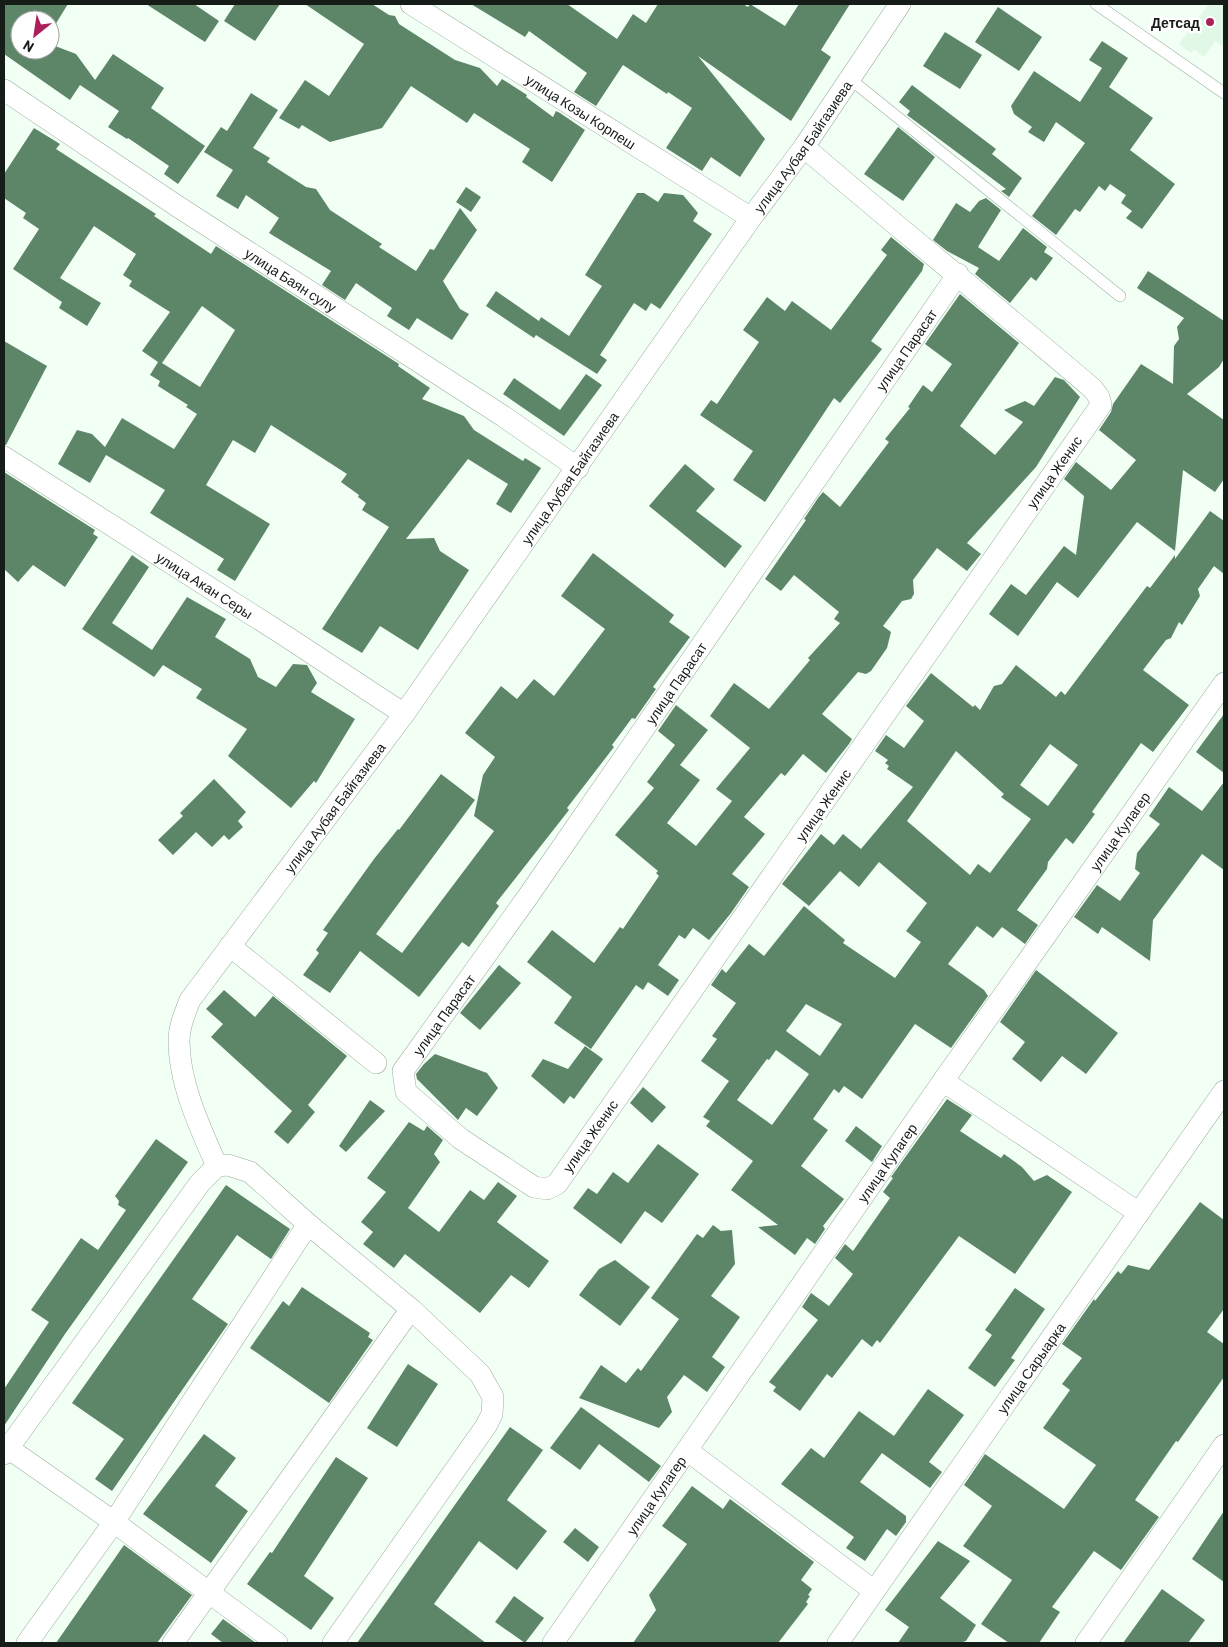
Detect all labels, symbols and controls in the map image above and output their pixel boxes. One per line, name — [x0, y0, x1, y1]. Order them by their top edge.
north arrow — [10, 10, 60, 60]
place label: Детсад — [1151, 14, 1200, 31]
marker: Детсад — [1204, 16, 1216, 28]
text: N — [20, 37, 37, 56]
street label: улица Козы Корпеш — [523, 70, 639, 152]
street label: улица Аубая Байгазиева — [750, 77, 855, 216]
street label: улица Баян сулу — [242, 244, 340, 315]
street label: улица Парасат — [872, 305, 940, 394]
street label: улица Аубая Байгазиева — [517, 408, 622, 547]
street label: улица Женис — [1023, 433, 1085, 511]
street label: улица Акан Серы — [153, 548, 256, 622]
street label: улица Парасат — [641, 638, 710, 727]
street label: улица Аубая Байгазиева — [280, 739, 388, 876]
street label: улица Женис — [792, 766, 854, 844]
street label: улица Кулагер — [1086, 788, 1153, 874]
street label: улица Парасат — [409, 970, 479, 1058]
street label: улица Женис — [559, 1097, 621, 1175]
street label: улица Кулагер — [853, 1119, 920, 1205]
street label: улица Сарыарка — [993, 1319, 1068, 1416]
street label: улица Кулагер — [622, 1452, 689, 1538]

